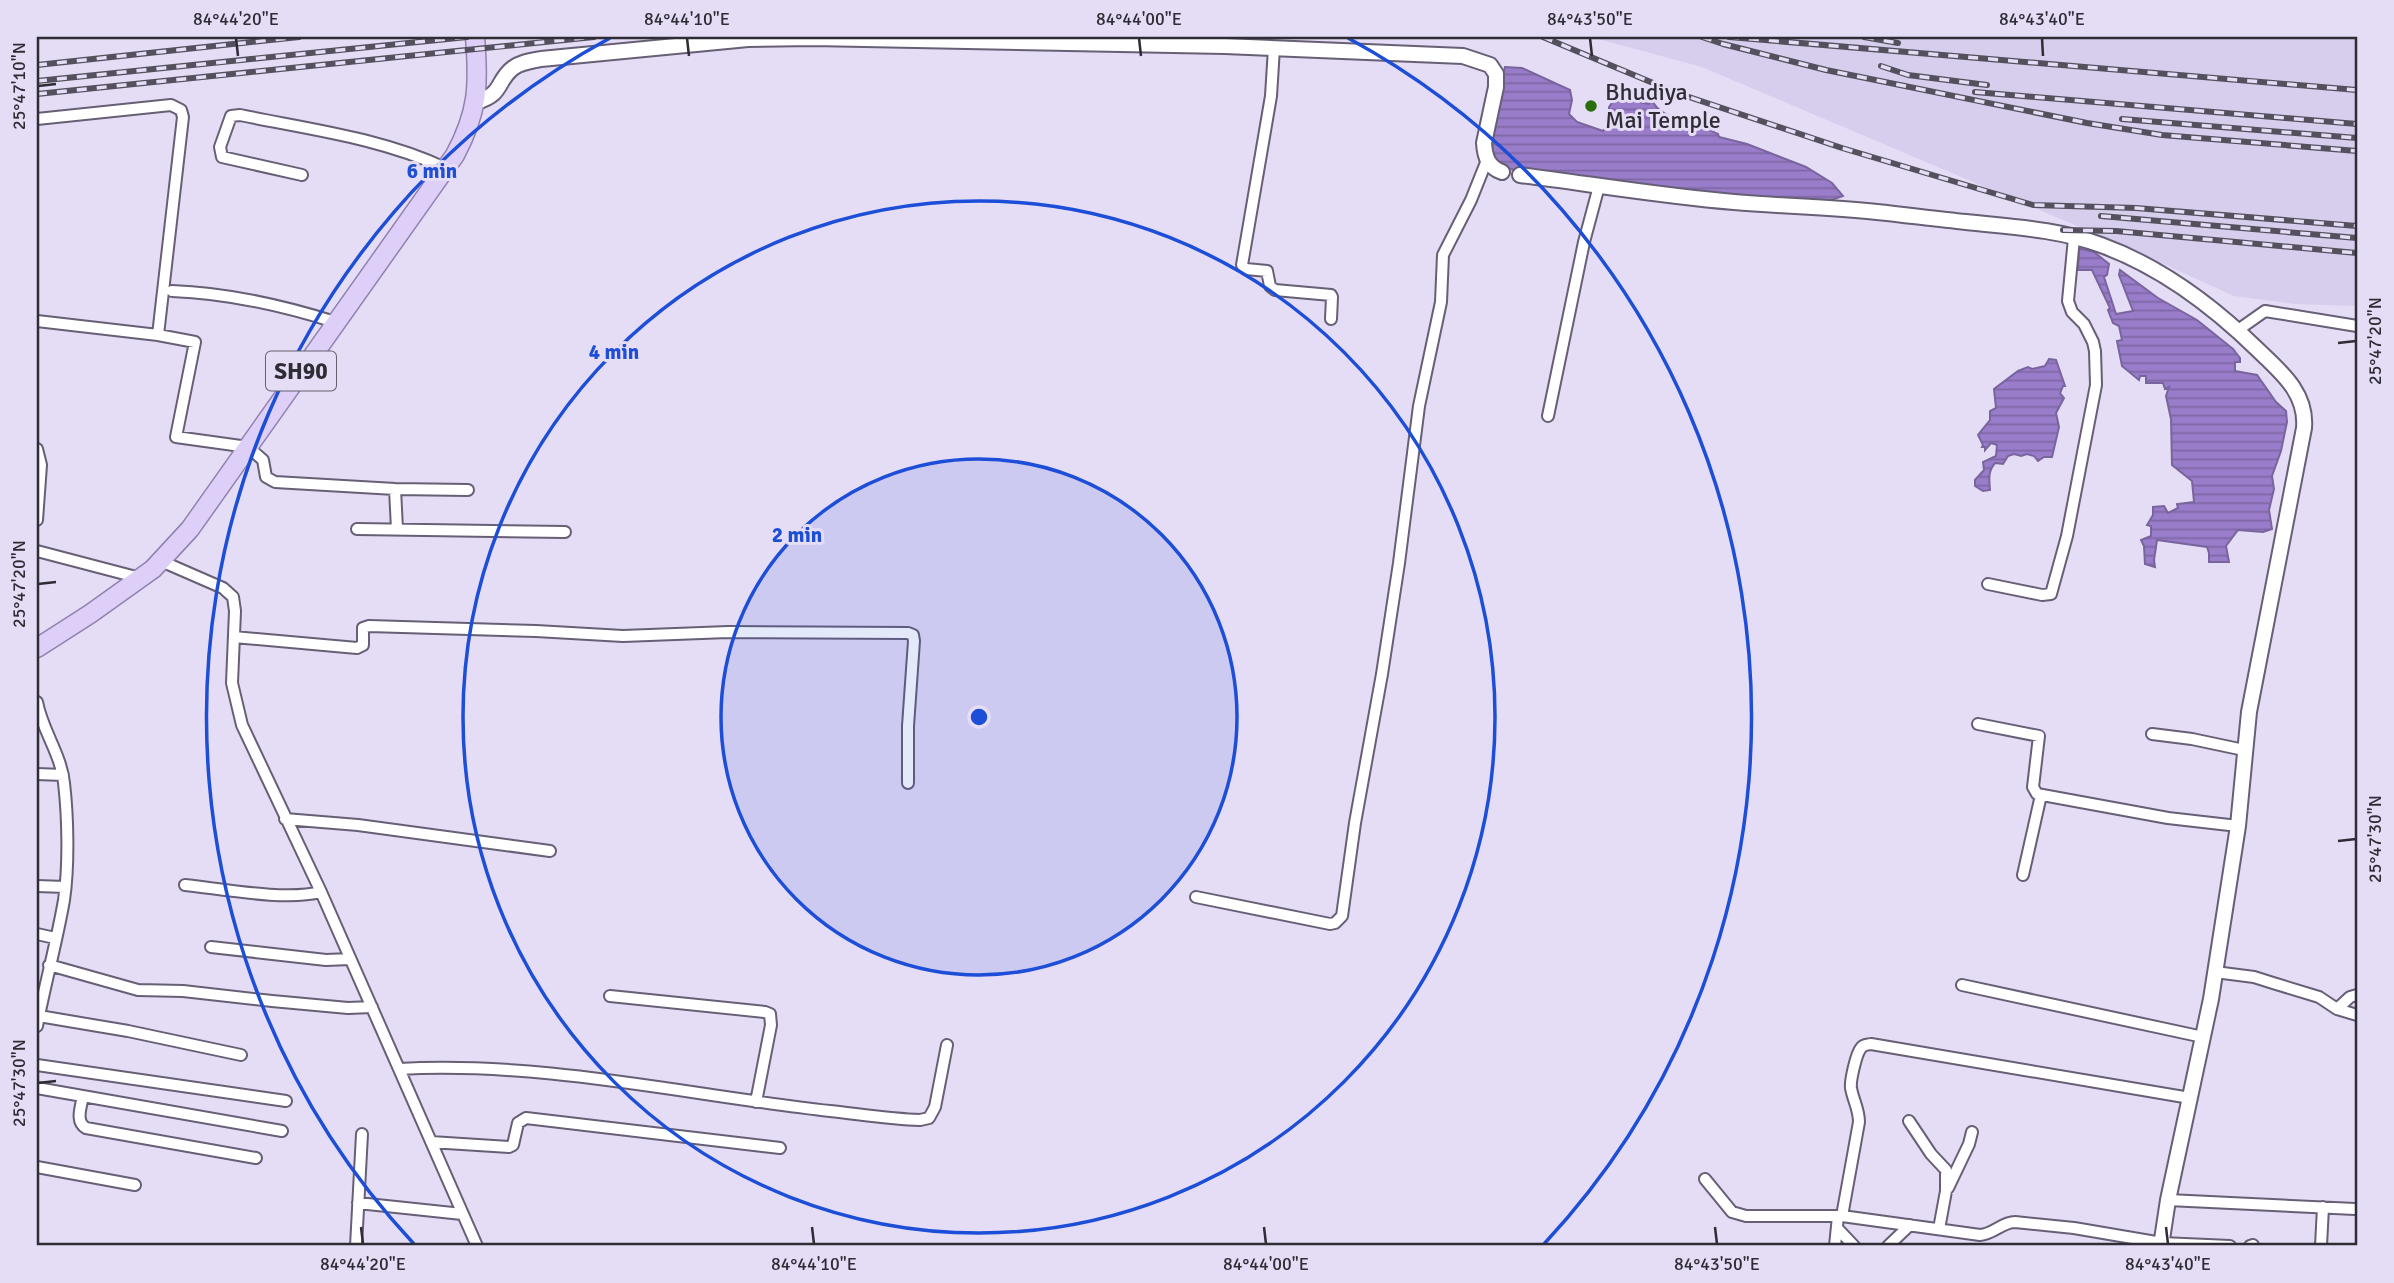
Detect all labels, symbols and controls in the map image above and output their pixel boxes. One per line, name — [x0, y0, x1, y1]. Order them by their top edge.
text: 84°44'20"E — [193, 8, 279, 30]
text: 84°44'10"E — [644, 8, 730, 30]
text: 84°44'00"E — [1096, 8, 1182, 30]
text: 84°43'50"E — [1547, 8, 1633, 30]
text: 84°43'40"E — [1999, 8, 2085, 30]
text: 25°47'10"N — [8, 42, 30, 130]
place label: Bhudiya Mai Temple — [1605, 77, 1721, 135]
marker: Bhudiya Mai Temple — [1583, 98, 1599, 114]
text: 6 min — [407, 158, 457, 184]
text: 25°47'20"N — [2364, 297, 2386, 385]
text: 4 min — [589, 339, 639, 365]
road number: SH90 — [266, 352, 336, 390]
text: 2 min — [772, 522, 822, 548]
text: 25°47'20"N — [8, 540, 30, 628]
centre of rings — [967, 705, 991, 729]
text: 25°47'30"N — [2364, 795, 2386, 883]
text: 25°47'30"N — [8, 1039, 30, 1127]
text: 84°44'20"E — [320, 1253, 406, 1275]
text: 84°44'10"E — [771, 1253, 857, 1275]
text: 84°44'00"E — [1223, 1253, 1309, 1275]
text: 84°43'50"E — [1674, 1253, 1760, 1275]
text: 84°43'40"E — [2125, 1253, 2211, 1275]

